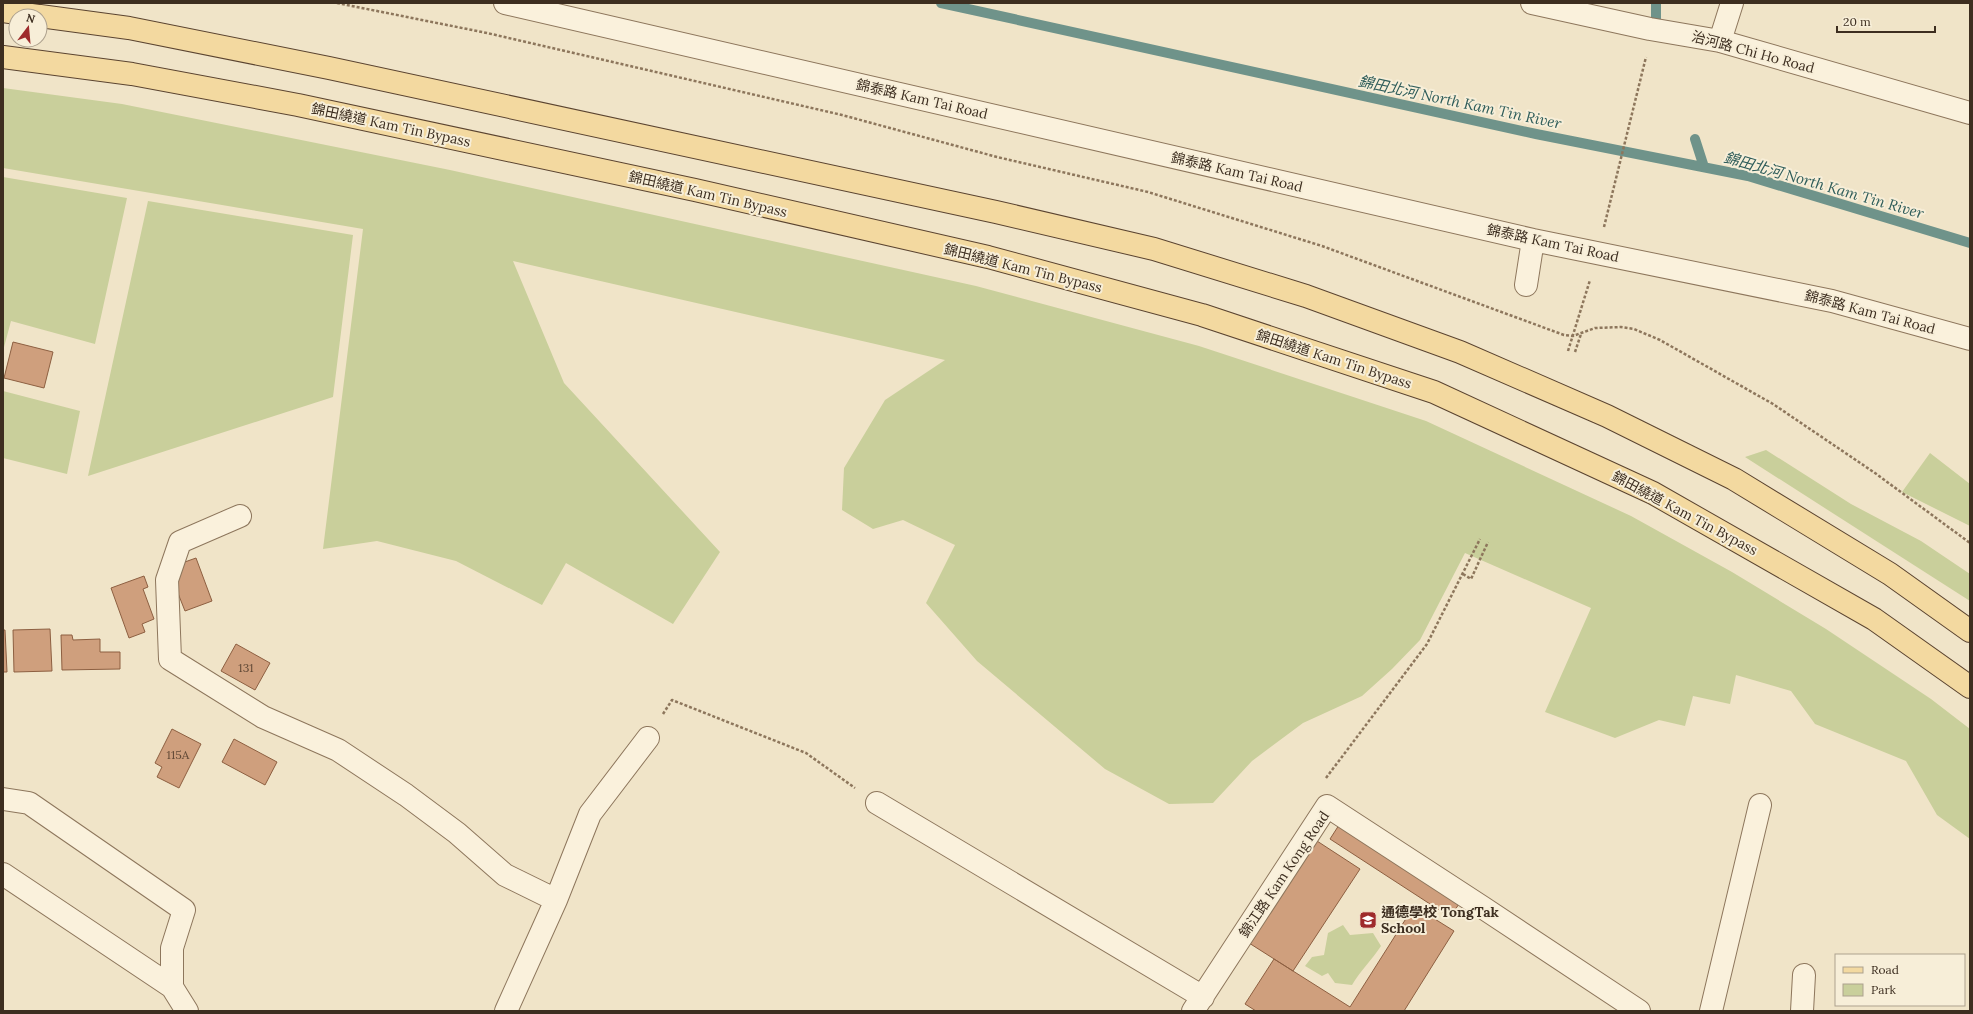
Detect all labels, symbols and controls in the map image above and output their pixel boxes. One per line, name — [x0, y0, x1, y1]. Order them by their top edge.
north arrow — [8, 8, 48, 48]
scale bar — [1837, 8, 1935, 34]
text: N — [25, 10, 37, 26]
text: 20 m — [1843, 14, 1871, 29]
street label: 治河路 Chi Ho Road — [1690, 27, 1816, 77]
water label: 錦田北河 North Kam Tin River — [1357, 71, 1563, 133]
street label: 錦泰路 Kam Tai Road — [854, 75, 990, 123]
street label: 錦田繞道 Kam Tin Bypass — [310, 99, 472, 151]
water label: 錦田北河 North Kam Tin River — [1722, 147, 1926, 223]
street label: 錦泰路 Kam Tai Road — [1169, 148, 1305, 196]
street label: 錦田繞道 Kam Tin Bypass — [627, 167, 789, 221]
street label: 錦泰路 Kam Tai Road — [1485, 220, 1621, 266]
street label: 錦田繞道 Kam Tin Bypass — [942, 240, 1104, 296]
street label: 錦泰路 Kam Tai Road — [1803, 286, 1937, 338]
street label: 錦田繞道 Kam Tin Bypass — [1254, 325, 1414, 393]
street label: 錦田繞道 Kam Tin Bypass — [1609, 467, 1761, 559]
house number: 131 — [238, 660, 254, 675]
house number: 115A — [167, 747, 190, 762]
street label: 錦江路 Kam Kong Road — [1235, 807, 1333, 941]
place label: 通德學校 TongTak School — [1381, 903, 1499, 937]
school or university icon: 通德學校 TongTak School — [1358, 910, 1378, 930]
legend — [1835, 954, 1965, 1006]
text: Road — [1871, 962, 1899, 977]
text: Park — [1871, 982, 1897, 997]

